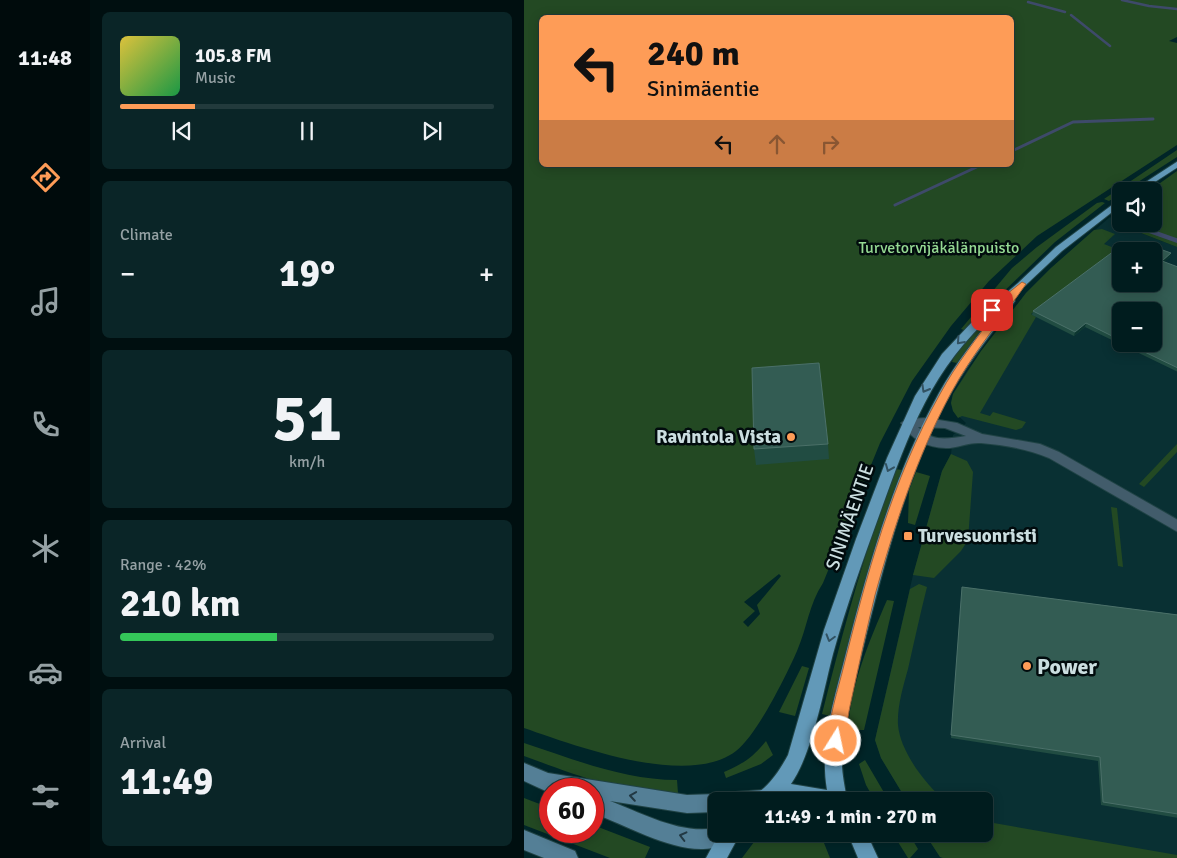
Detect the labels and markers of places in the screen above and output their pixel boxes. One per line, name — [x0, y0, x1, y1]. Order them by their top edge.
pin — [971, 289, 1013, 331]
place label: Ravintola Vista — [656, 425, 781, 449]
marker: Ravintola Vista — [785, 431, 797, 443]
place label: Turvesuonristi — [918, 524, 1037, 548]
marker: Turvesuonristi — [902, 530, 914, 542]
place label: Power — [1037, 653, 1097, 680]
marker: Power — [1021, 660, 1033, 672]

